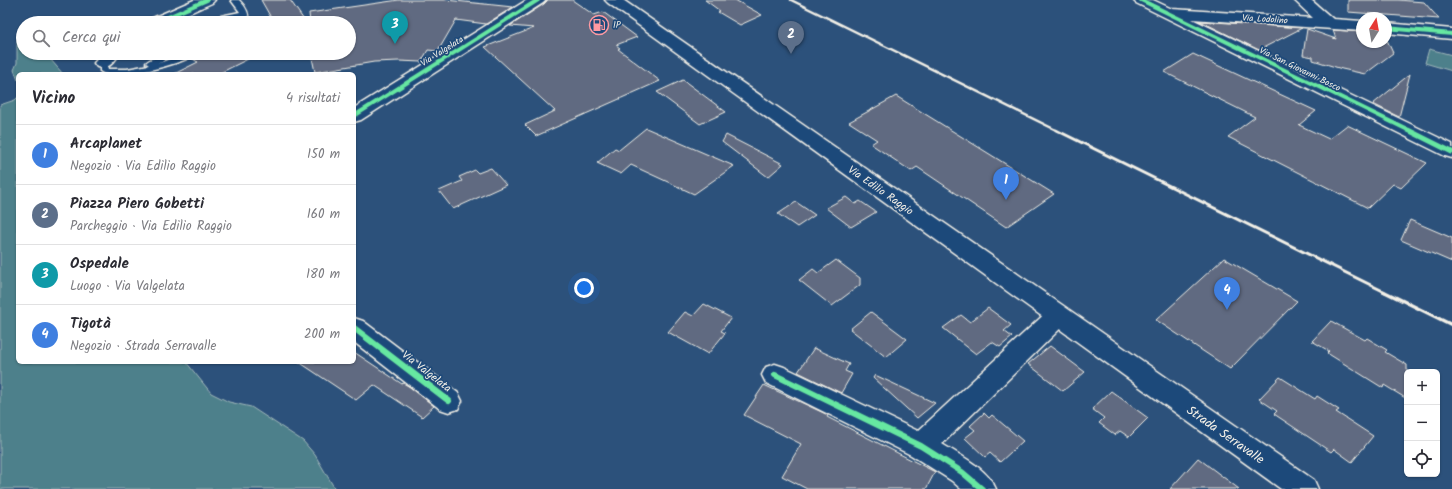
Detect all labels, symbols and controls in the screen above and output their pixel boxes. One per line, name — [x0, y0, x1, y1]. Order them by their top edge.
street label: Via Lodolino — [1242, 10, 1288, 29]
pin: 3 — [382, 11, 408, 44]
north arrow — [1356, 12, 1392, 48]
fuel station icon: IP — [588, 14, 610, 36]
search box — [16, 16, 356, 60]
place label: IP — [613, 18, 622, 33]
pin: 2 — [778, 21, 804, 54]
text: Cerca qui — [62, 26, 120, 50]
icon: search — [30, 27, 52, 49]
street label: Via Valgelata — [418, 32, 467, 71]
street label: Via San Giovanni Bosco — [1257, 43, 1343, 96]
text: Vicino — [32, 85, 75, 112]
text: 4 risultati — [286, 88, 340, 109]
text: Arcaplanet — [70, 132, 142, 156]
text: 1 — [43, 144, 47, 165]
text: 150 m — [307, 144, 340, 165]
text: Negozio · Via Edilio Raggio — [70, 156, 216, 177]
street label: Via Edilio Raggio — [844, 161, 917, 220]
pin: 1 — [993, 167, 1019, 200]
text: Piazza Piero Gobetti — [70, 192, 204, 216]
text: 2 — [41, 204, 49, 225]
text: 160 m — [307, 204, 340, 225]
text: Parcheggio · Via Edilio Raggio — [70, 216, 232, 237]
text: Ospedale — [70, 252, 129, 276]
text: 3 — [41, 264, 49, 285]
text: 180 m — [306, 264, 340, 285]
text: Luogo · Via Valgelata — [70, 276, 185, 297]
pin: 4 — [1214, 277, 1240, 310]
your location — [574, 278, 594, 298]
text: Tigotà — [70, 312, 111, 336]
text: 4 — [41, 324, 49, 345]
text: 200 m — [304, 324, 340, 345]
text: Negozio · Strada Serravalle — [70, 336, 216, 357]
street label: Via Valgelata — [398, 346, 455, 397]
map controls — [1404, 369, 1440, 477]
button: + — [1404, 369, 1440, 405]
street label: Strada Serravalle — [1182, 400, 1269, 470]
button: − — [1404, 405, 1440, 441]
button: locate — [1404, 441, 1440, 477]

